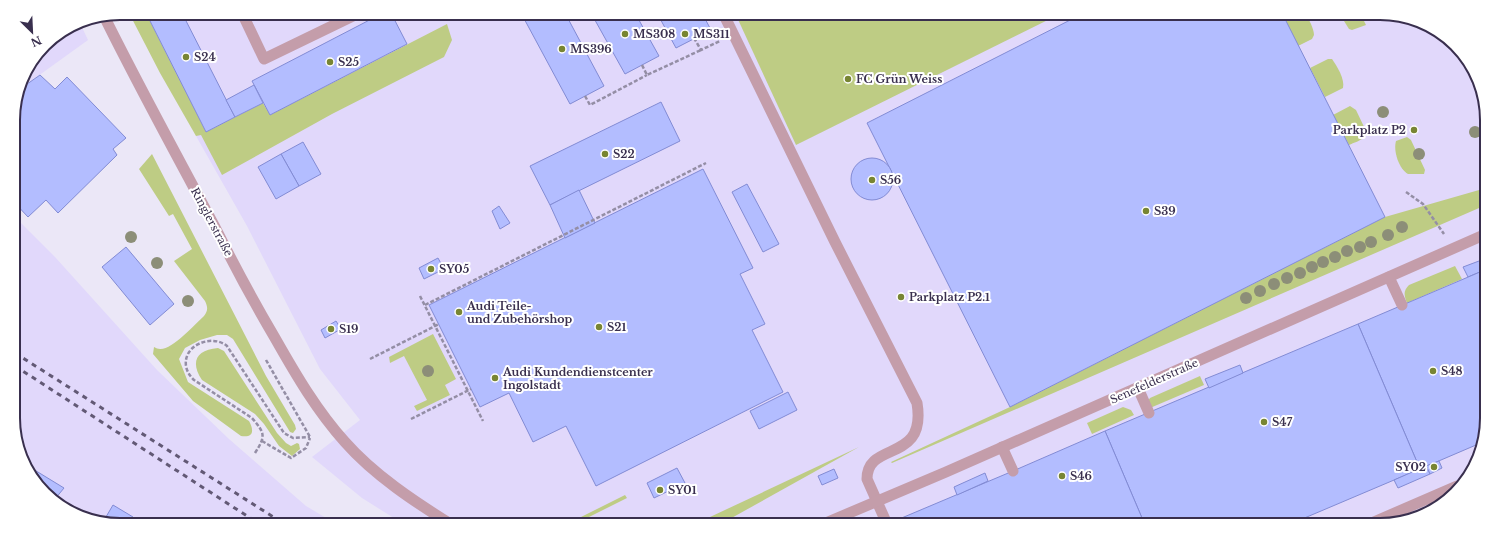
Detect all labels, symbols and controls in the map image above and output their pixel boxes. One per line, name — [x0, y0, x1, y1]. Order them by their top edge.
north arrow — [12, 12, 52, 52]
place label: MS308 — [633, 27, 675, 41]
place label: MS311 — [693, 27, 730, 41]
marker: MS308 — [620, 29, 630, 39]
marker: MS311 — [680, 29, 690, 39]
text: N — [28, 33, 44, 50]
place label: MS396 — [570, 42, 612, 56]
marker: MS396 — [557, 44, 567, 54]
place label: S24 — [194, 50, 216, 64]
marker: S24 — [181, 52, 191, 62]
place label: S25 — [338, 55, 359, 69]
marker: S25 — [325, 57, 335, 67]
place label: FC Grün Weiss — [856, 72, 942, 86]
marker: FC Grün Weiss — [843, 74, 853, 84]
place label: Parkplatz P2 — [1333, 123, 1406, 137]
marker: Parkplatz P2 — [1409, 125, 1419, 135]
place label: S22 — [613, 147, 635, 161]
marker: S22 — [600, 149, 610, 159]
place label: S56 — [880, 173, 901, 187]
marker: S56 — [867, 175, 877, 185]
street label: Ringlerstraße — [188, 185, 236, 259]
place label: S39 — [1154, 204, 1176, 218]
marker: S39 — [1141, 206, 1151, 216]
place label: SY05 — [439, 262, 470, 276]
marker: SY05 — [426, 264, 436, 274]
place label: Parkplatz P2.1 — [909, 290, 990, 304]
marker: Parkplatz P2.1 — [896, 292, 906, 302]
place label: Audi Teile- und Zubehörshop — [466, 299, 573, 326]
marker: Audi Teile- und Zubehörshop — [454, 307, 464, 317]
place label: S21 — [607, 320, 626, 334]
place label: S19 — [339, 322, 359, 336]
marker: S21 — [594, 322, 604, 332]
marker: S19 — [326, 324, 336, 334]
street label: Senefelderstraße — [1108, 355, 1200, 407]
place label: S48 — [1441, 364, 1463, 378]
place label: Audi Kundendienstcenter Ingolstadt — [502, 365, 653, 392]
marker: S48 — [1428, 366, 1438, 376]
marker: Audi Kundendienstcenter Ingolstadt — [490, 373, 500, 383]
place label: S47 — [1272, 415, 1293, 429]
marker: S47 — [1259, 417, 1269, 427]
place label: SY02 — [1395, 460, 1426, 474]
marker: SY02 — [1429, 462, 1439, 472]
place label: S46 — [1070, 469, 1092, 483]
marker: S46 — [1057, 471, 1067, 481]
place label: SY01 — [668, 483, 697, 497]
marker: SY01 — [655, 485, 665, 495]

